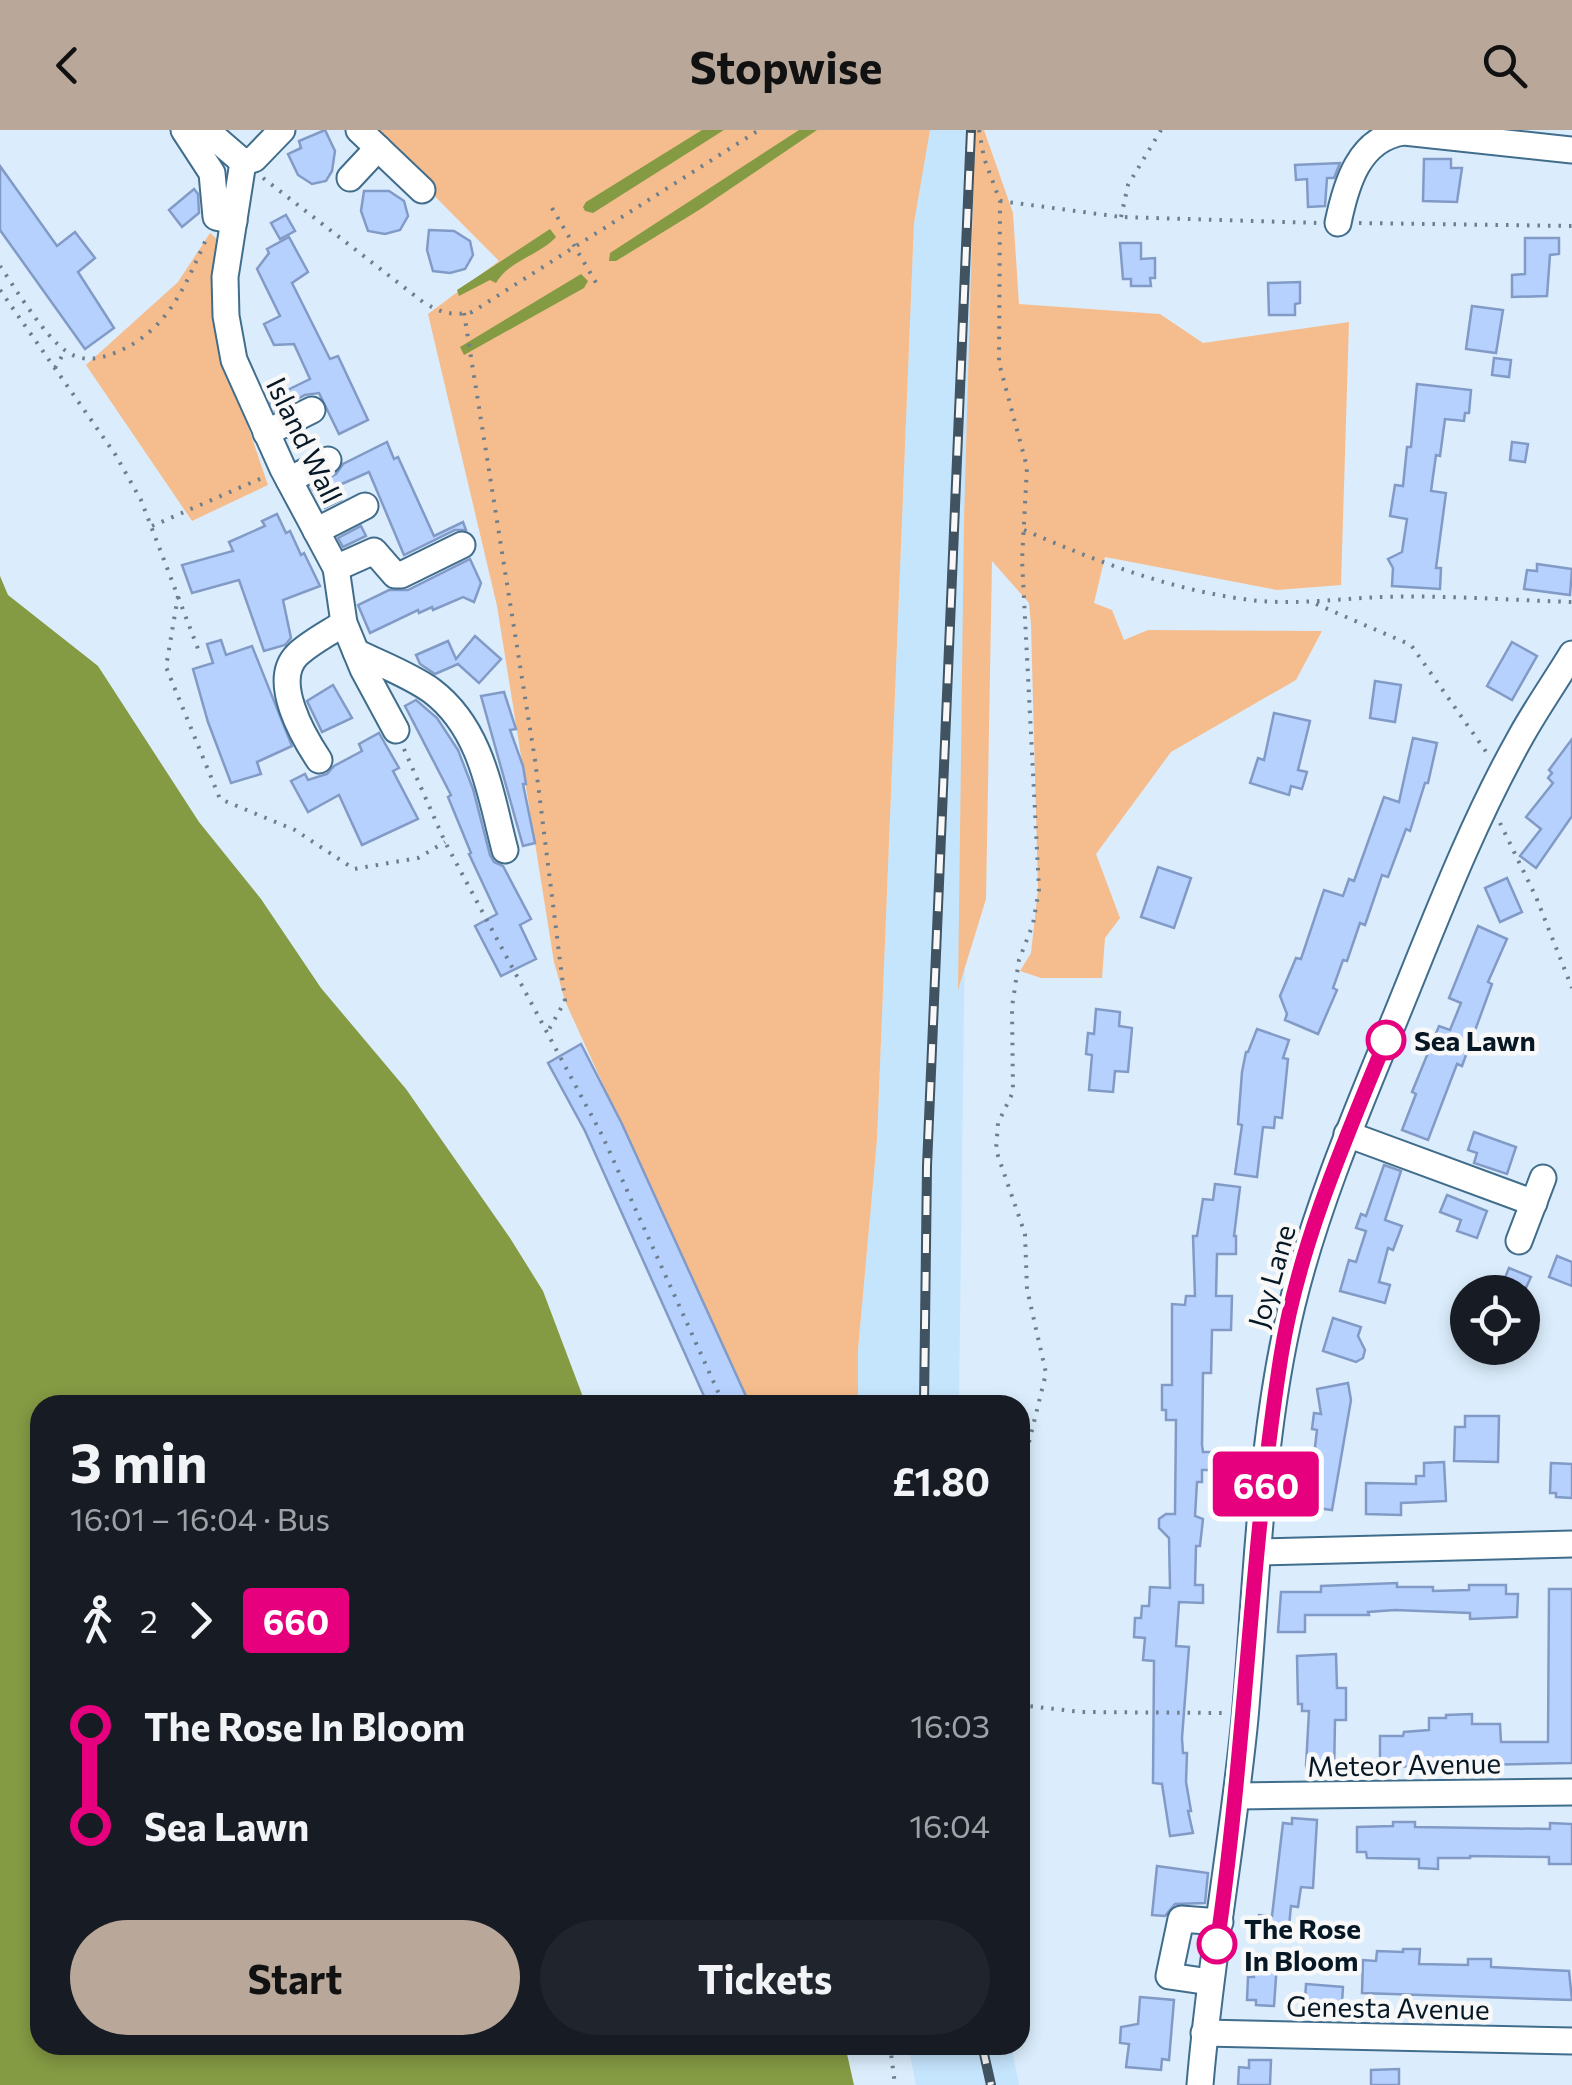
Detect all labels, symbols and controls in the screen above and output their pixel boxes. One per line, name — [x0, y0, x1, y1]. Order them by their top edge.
icon: back — [40, 38, 95, 93]
text: Stopwise — [690, 38, 882, 93]
icon: search — [1477, 38, 1532, 93]
street label: Island Wall — [260, 371, 350, 509]
marker: Sea Lawn — [1367, 1021, 1405, 1059]
place label: Sea Lawn — [1414, 1023, 1536, 1057]
street label: Joy Lane — [1240, 1220, 1302, 1332]
map controls — [1450, 1275, 1540, 1365]
button: locate — [1450, 1275, 1540, 1365]
text: 3 min — [70, 1427, 208, 1494]
line badge: 660 — [1208, 1452, 1324, 1516]
text: £1.80 — [892, 1457, 990, 1504]
text: 660 — [1233, 1463, 1299, 1506]
text: 16:01 – 16:04 · Bus — [70, 1498, 330, 1538]
icon: walk — [70, 1593, 125, 1648]
icon: forward — [173, 1593, 228, 1648]
text: 660 — [263, 1599, 329, 1642]
text: 2 — [140, 1600, 158, 1640]
text: The Rose In Bloom — [144, 1702, 465, 1749]
text: 16:03 — [910, 1705, 990, 1745]
street label: Meteor Avenue — [1307, 1745, 1501, 1783]
text: Sea Lawn — [144, 1802, 309, 1849]
text: 16:04 — [909, 1805, 990, 1845]
place label: The Rose In Bloom — [1244, 1911, 1361, 1977]
button: Start — [70, 1920, 520, 2035]
button: Tickets — [540, 1920, 990, 2035]
marker: The Rose In Bloom — [1198, 1925, 1236, 1963]
street label: Genesta Avenue — [1286, 1988, 1490, 2026]

